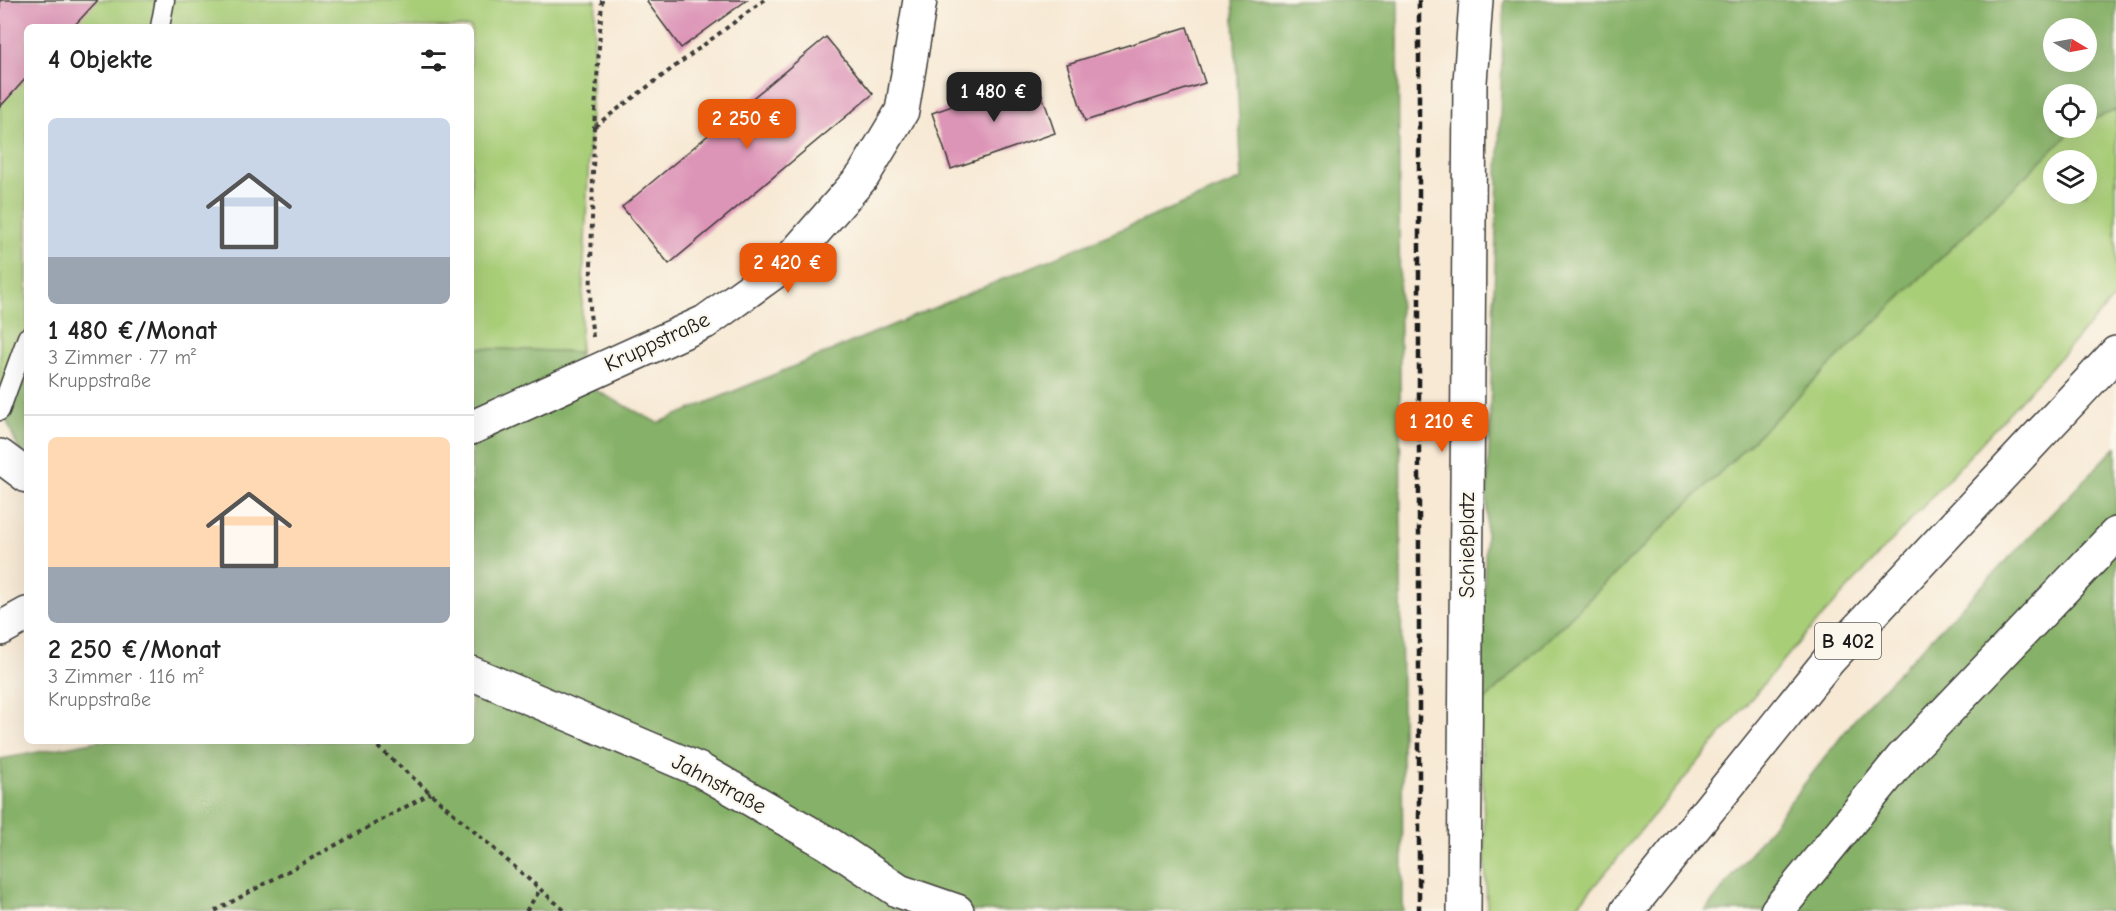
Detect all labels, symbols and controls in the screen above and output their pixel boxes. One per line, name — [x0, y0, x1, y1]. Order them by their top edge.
north arrow — [2043, 18, 2097, 72]
map controls — [2043, 18, 2097, 204]
icon: filters — [417, 44, 450, 77]
text: 4 Objekte — [48, 45, 153, 75]
pin: 1 480 € — [939, 72, 1049, 123]
text: 1 480 € — [961, 80, 1027, 103]
button: locate — [2043, 84, 2097, 138]
pin: 2 250 € — [692, 99, 802, 150]
text: 2 250 € — [712, 107, 782, 130]
button: layers — [2043, 150, 2097, 204]
icon: home — [195, 157, 303, 265]
pin: 2 420 € — [733, 243, 843, 294]
text: 2 420 € — [754, 251, 822, 274]
street label: Kruppstraße — [600, 306, 714, 378]
text: 1 480 €/Monat — [48, 316, 217, 346]
text: 3 Zimmer · 77 m² — [48, 346, 196, 369]
text: Kruppstraße — [48, 369, 151, 392]
pin: 1 210 € — [1387, 402, 1497, 453]
text: 1 210 € — [1409, 410, 1475, 433]
icon: home — [195, 476, 303, 584]
street label: Schießplatz — [1454, 492, 1480, 598]
road number: B 402 — [1815, 623, 1881, 659]
text: 2 250 €/Monat — [48, 635, 221, 665]
text: 3 Zimmer · 116 m² — [48, 665, 204, 688]
text: Kruppstraße — [48, 688, 151, 711]
street label: Jahnstraße — [667, 748, 771, 820]

